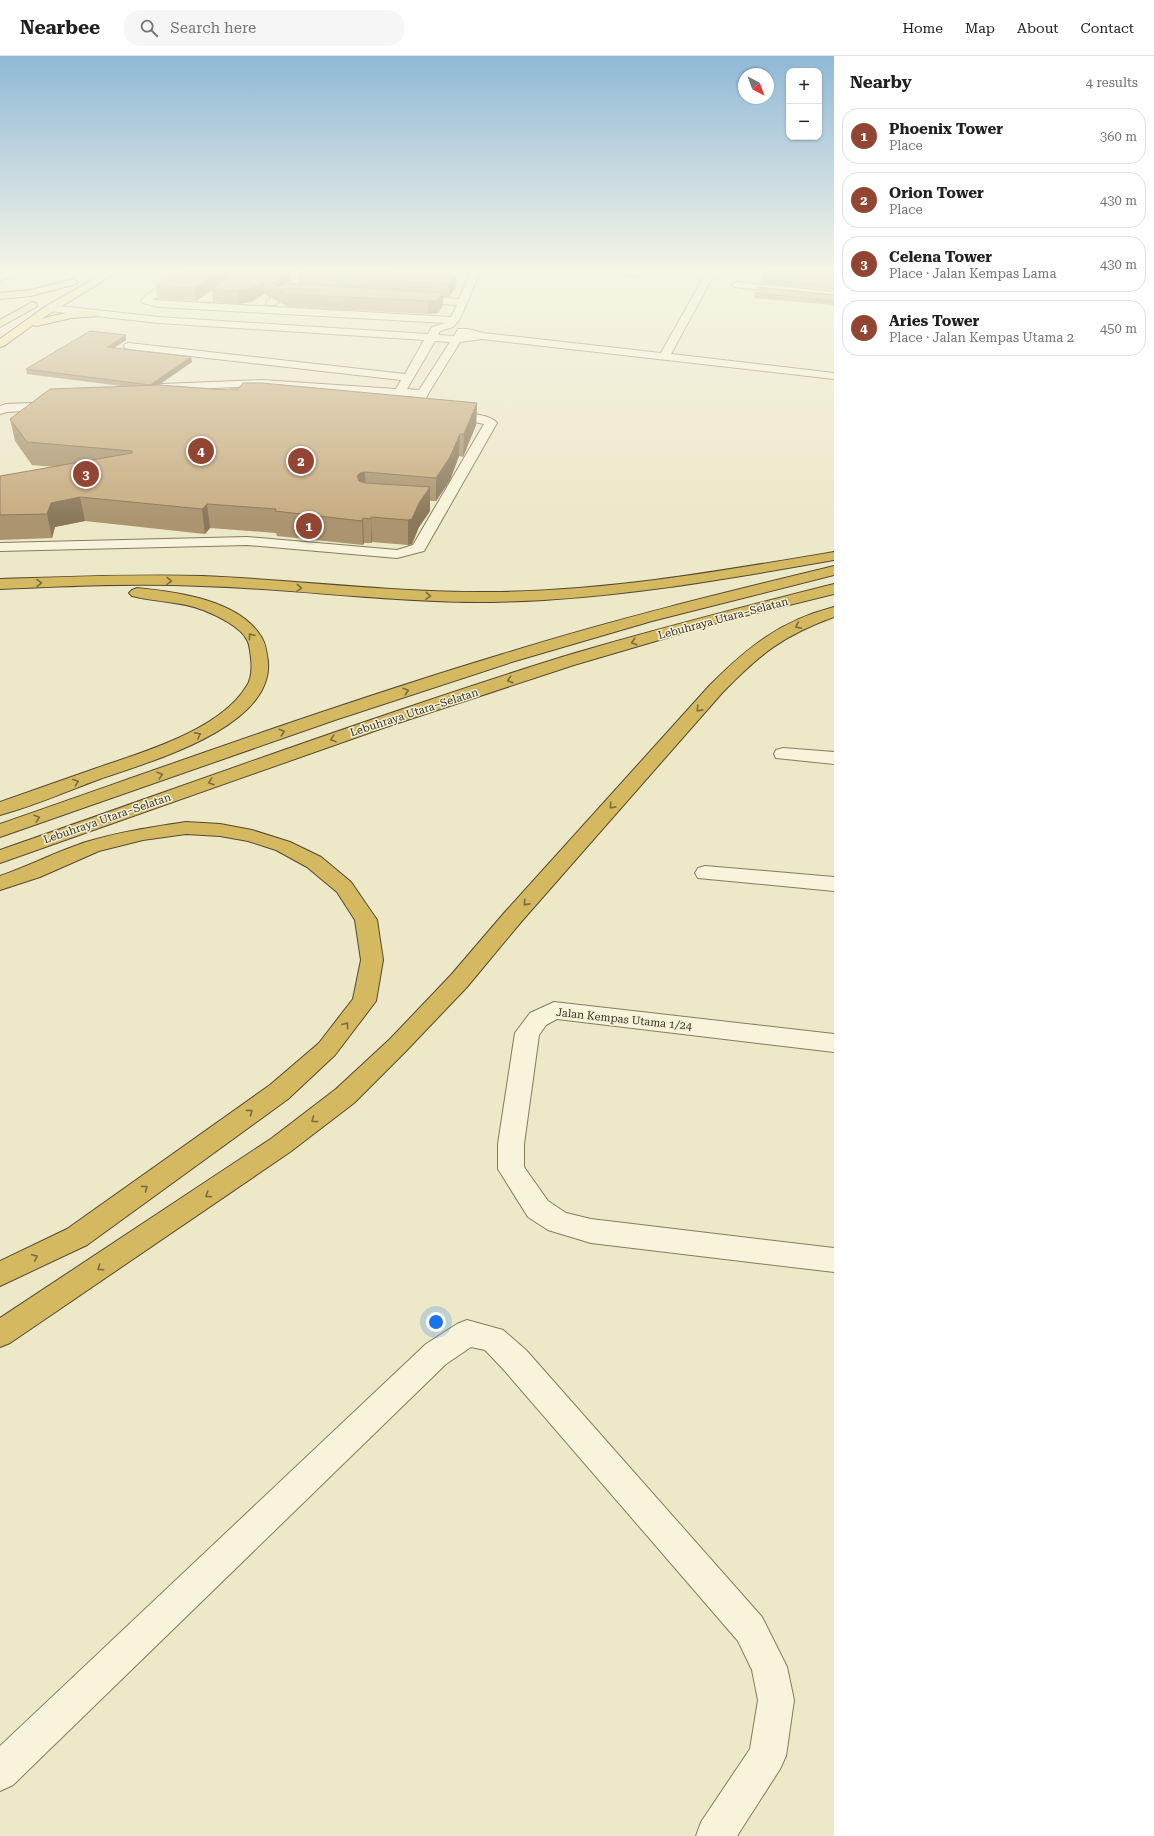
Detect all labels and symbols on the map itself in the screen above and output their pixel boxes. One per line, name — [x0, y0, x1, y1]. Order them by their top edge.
north arrow — [738, 68, 774, 104]
pin: 4 — [188, 436, 214, 466]
pin: 2 — [288, 446, 314, 476]
pin: 3 — [73, 459, 99, 489]
pin: 1 — [296, 511, 322, 541]
one-way arrow — [166, 577, 172, 585]
one-way arrow — [36, 579, 42, 587]
one-way arrow — [296, 583, 302, 592]
one-way arrow — [425, 592, 431, 600]
street label: Lebuhraya Utara–Selatan — [657, 595, 790, 642]
one-way arrow — [794, 621, 802, 629]
one-way arrow — [249, 633, 256, 640]
one-way arrow — [631, 637, 638, 646]
one-way arrow — [506, 675, 513, 684]
street label: Lebuhraya Utara–Selatan — [348, 686, 480, 739]
one-way arrow — [402, 687, 409, 696]
one-way arrow — [696, 704, 704, 712]
one-way arrow — [279, 729, 286, 737]
one-way arrow — [193, 732, 201, 740]
one-way arrow — [330, 734, 337, 743]
one-way arrow — [156, 771, 163, 780]
one-way arrow — [207, 777, 214, 786]
one-way arrow — [73, 778, 80, 786]
street label: Lebuhraya Utara–Selatan — [42, 791, 173, 846]
one-way arrow — [610, 801, 617, 808]
one-way arrow — [33, 814, 40, 822]
one-way arrow — [524, 898, 531, 905]
street label: Jalan Kempas Utama 1/24 — [555, 1006, 693, 1033]
one-way arrow — [341, 1022, 348, 1029]
one-way arrow — [246, 1110, 253, 1117]
one-way arrow — [311, 1115, 318, 1123]
one-way arrow — [141, 1185, 148, 1193]
one-way arrow — [205, 1190, 212, 1198]
one-way arrow — [31, 1254, 39, 1262]
one-way arrow — [97, 1263, 104, 1271]
your location — [426, 1312, 446, 1332]

